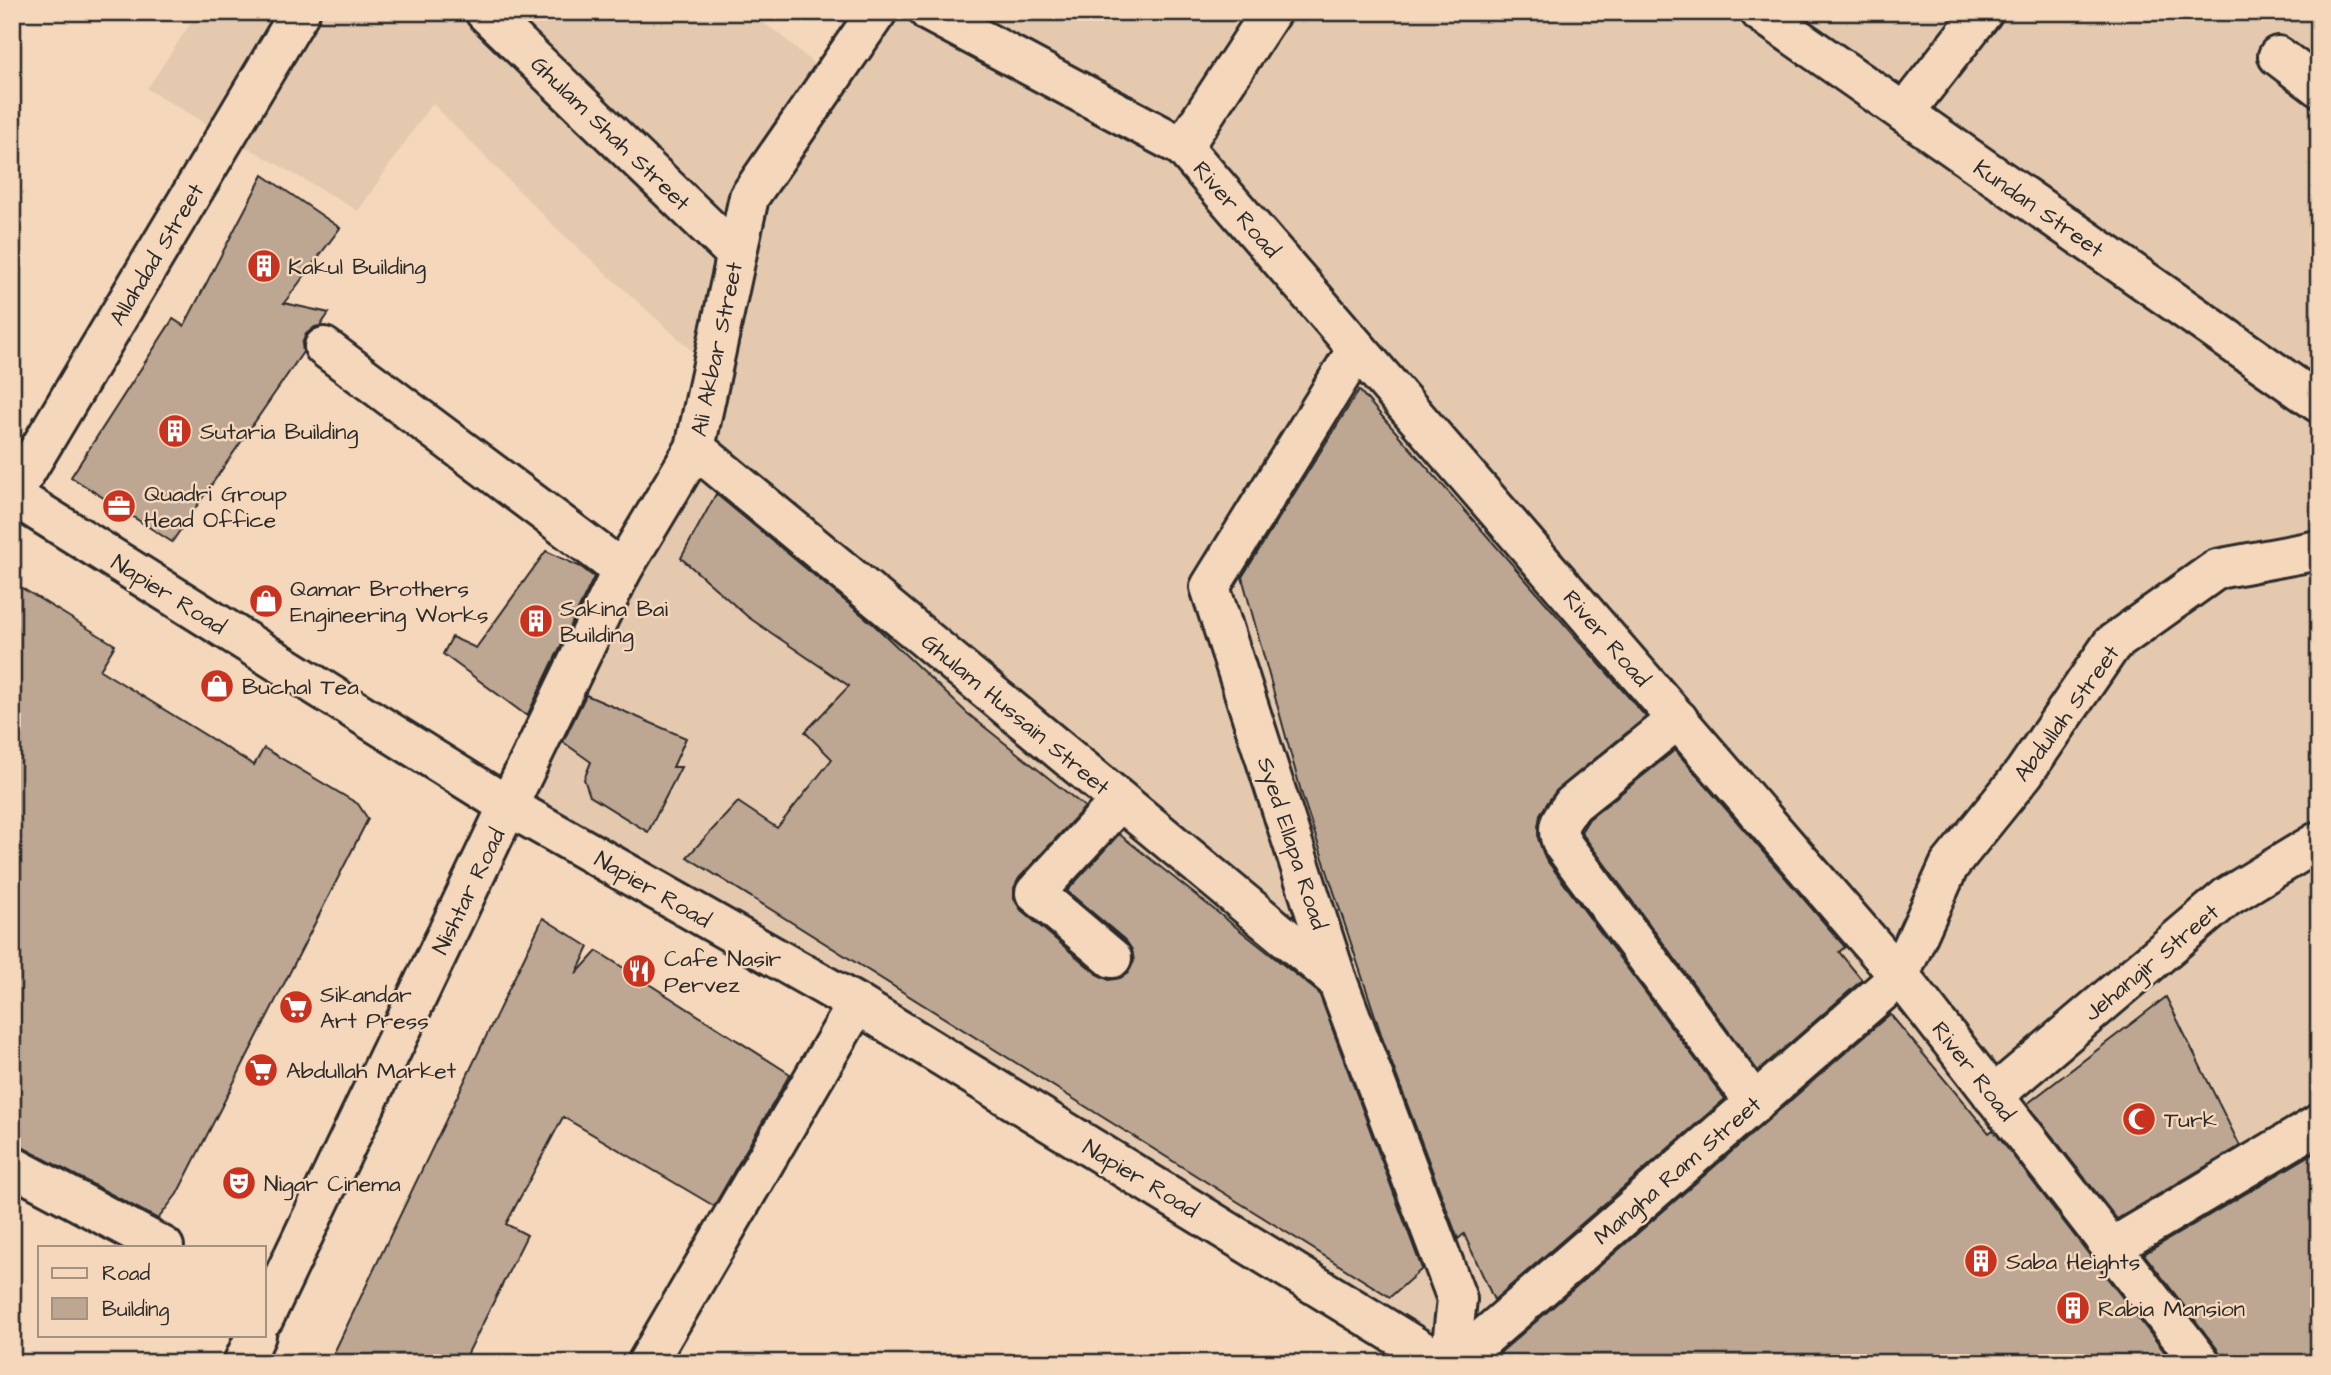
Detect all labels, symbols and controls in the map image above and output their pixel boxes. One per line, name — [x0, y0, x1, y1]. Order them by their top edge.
street label: Ghulam Shah Street — [523, 49, 698, 219]
street label: Kundan Street — [1967, 152, 2111, 266]
street label: River Road — [1185, 154, 1287, 265]
street label: Allahdad Street — [102, 177, 212, 332]
building icon: Kakul Building — [245, 247, 283, 285]
place label: Kakul Building — [288, 251, 426, 284]
street label: Ali Akbar Street — [683, 258, 751, 439]
building icon: Sutaria Building — [156, 412, 194, 450]
place label: Sutaria Building — [200, 416, 358, 449]
place label: Quadri Group Head Office — [144, 478, 287, 536]
office icon: Quadri Group Head Office — [100, 487, 138, 525]
street label: Napier Road — [105, 547, 232, 643]
place label: Qamar Brothers Engineering Works — [290, 573, 489, 632]
shop icon: Qamar Brothers Engineering Works — [247, 582, 285, 620]
street label: River Road — [1555, 583, 1657, 694]
place label: Sakina Bai Building — [560, 593, 669, 652]
building icon: Sakina Bai Building — [517, 602, 555, 640]
street label: Ghulam Hussain Street — [914, 626, 1117, 804]
street label: Abdullah Street — [2006, 638, 2128, 788]
shop icon: Buchal Tea — [198, 667, 236, 705]
place label: Buchal Tea — [242, 671, 359, 703]
street label: Syed Ellapa Road — [1248, 753, 1335, 934]
street label: Nishtar Road — [425, 823, 513, 960]
street label: Napier Road — [588, 844, 717, 936]
street label: Jehangir Street — [2077, 896, 2227, 1030]
place label: Cafe Nasir Pervez — [664, 943, 781, 1001]
restaurant icon: Cafe Nasir Pervez — [620, 952, 658, 990]
place label: Sikandar Art Press — [320, 979, 429, 1037]
supermarket icon: Sikandar Art Press — [277, 988, 315, 1026]
street label: River Road — [1924, 1015, 2023, 1129]
supermarket icon: Abdullah Market — [242, 1051, 280, 1089]
place label: Abdullah Market — [286, 1055, 457, 1087]
street label: Mangha Ram Street — [1587, 1089, 1770, 1253]
mosque icon: Turk — [2120, 1100, 2158, 1138]
place label: Turk — [2164, 1104, 2217, 1136]
street label: Napier Road — [1077, 1132, 1204, 1226]
theatre icon: Nigar Cinema — [220, 1164, 258, 1202]
place label: Nigar Cinema — [264, 1168, 401, 1201]
building icon: Saba Heights — [1962, 1242, 2000, 1280]
legend — [38, 1246, 266, 1336]
place label: Saba Heights — [2006, 1246, 2140, 1279]
text: Road — [102, 1259, 150, 1288]
building icon: Rabia Mansion — [2054, 1289, 2092, 1327]
place label: Rabia Mansion — [2098, 1293, 2245, 1325]
text: Building — [102, 1295, 170, 1326]

